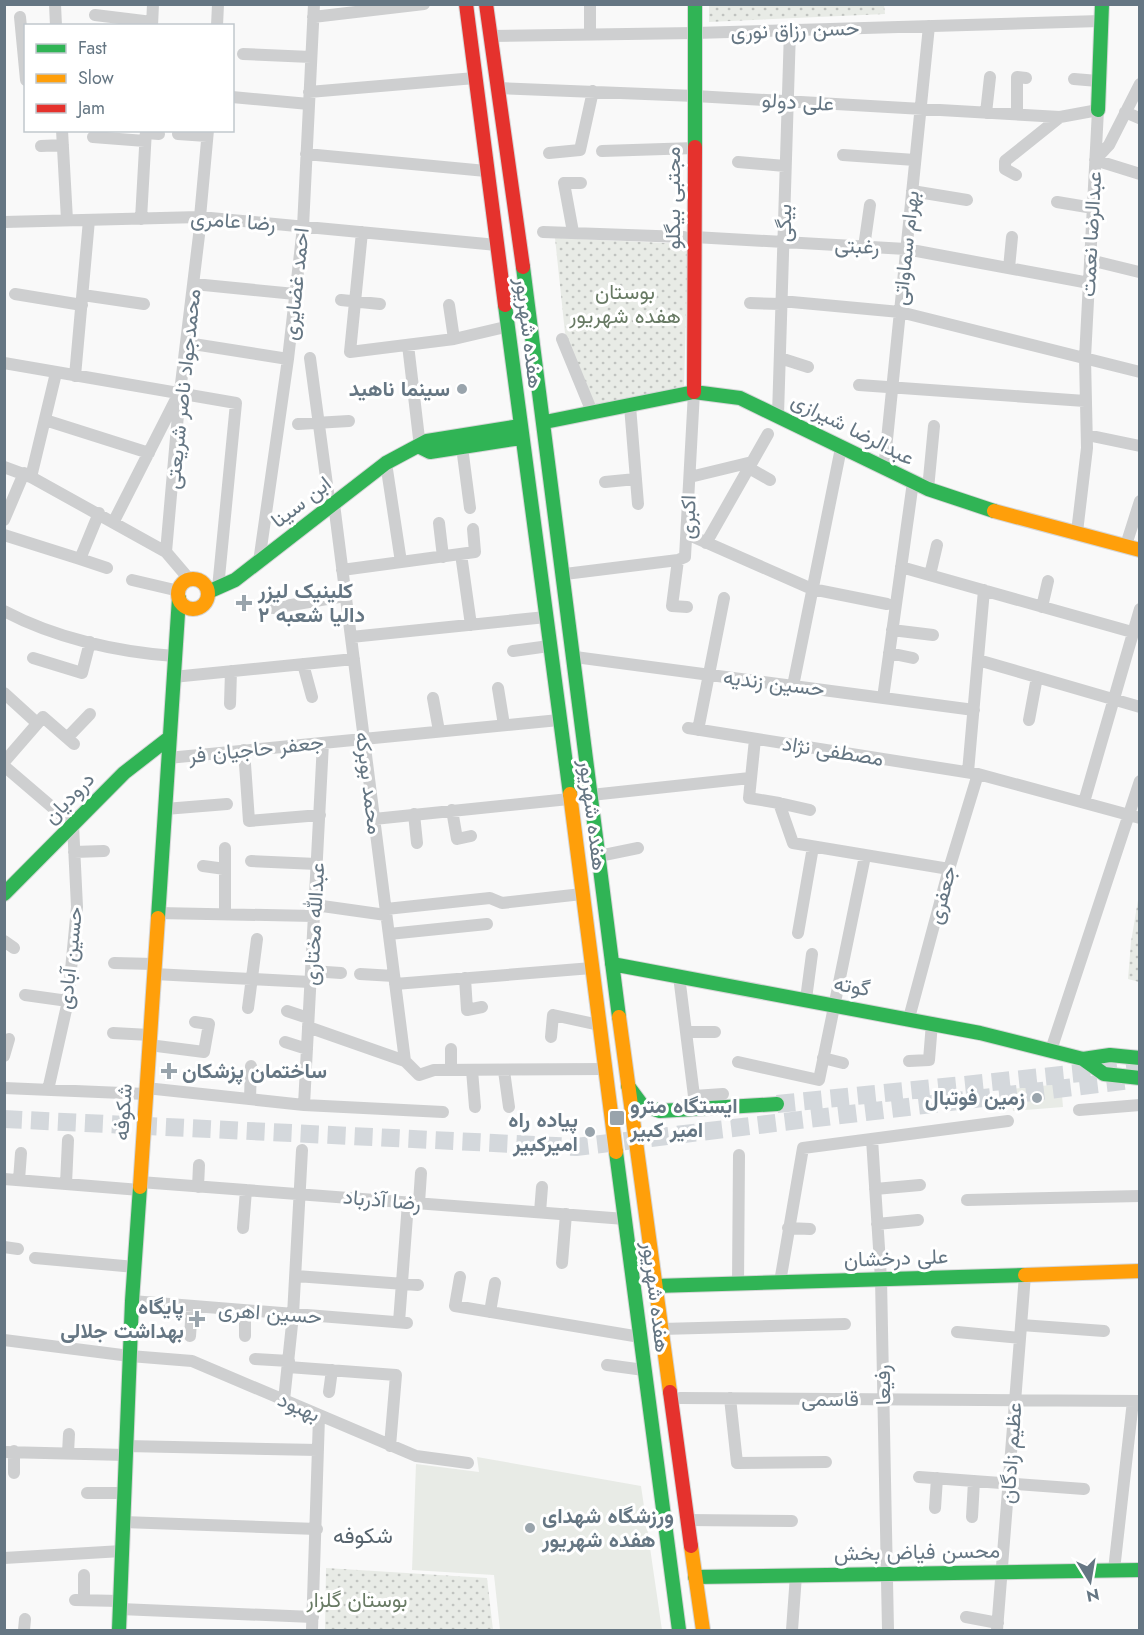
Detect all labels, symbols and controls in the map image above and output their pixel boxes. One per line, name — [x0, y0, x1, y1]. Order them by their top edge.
street label: حسن رزاق نوری — [730, 13, 860, 47]
legend — [24, 24, 234, 132]
text: Fast — [78, 35, 107, 61]
text: Slow — [78, 65, 115, 91]
street label: علی دولو — [761, 85, 835, 119]
text: Jam — [76, 95, 105, 121]
street label: مجتبی بیگلو — [658, 147, 688, 249]
street label: عبدالرضا نعمت — [1073, 170, 1109, 298]
street label: بهرام سماواتی — [885, 189, 927, 307]
street label: رضا عامری — [189, 203, 277, 239]
street label: بیگی — [769, 204, 799, 242]
street label: احمد غضایری — [275, 226, 317, 342]
street label: رغبتی — [834, 230, 880, 262]
street label: هفده شهریور — [507, 275, 551, 390]
park label: بوستان هفده شهریور — [568, 277, 681, 331]
street label: محمدجواد ناصر شریعتی — [158, 287, 208, 491]
place label: سینما ناهید — [349, 374, 450, 404]
marker: سینما ناهید — [455, 382, 469, 396]
street label: عبدالرضا شیرازی — [786, 385, 920, 473]
street label: ابن سینا — [264, 469, 338, 535]
street label: اکبری — [672, 494, 704, 540]
place label: کلینیک لیزر دالیا شعبه ۲ — [257, 576, 365, 630]
marker: کلینیک لیزر دالیا شعبه ۲ — [235, 594, 253, 612]
street label: حسین زندیه — [722, 662, 826, 704]
street label: جعفر حاجیان فر — [186, 727, 325, 771]
street label: مصطفی نژاد — [780, 728, 886, 774]
street label: محمد بوبرکه — [348, 730, 390, 836]
street label: هفده شهریور — [571, 757, 615, 872]
street label: درودیان — [36, 765, 102, 831]
street label: عبدالله مختاری — [296, 862, 332, 986]
street label: جعفری — [920, 862, 964, 928]
street label: حسین آبادی — [50, 905, 90, 1011]
street label: گوته — [831, 968, 873, 1004]
place label: ساختمان پزشکان — [182, 1056, 327, 1086]
marker: ساختمان پزشکان — [160, 1062, 178, 1080]
street label: شکوفه — [106, 1082, 140, 1142]
place label: زمین فوتبال — [925, 1083, 1025, 1113]
place label: ایستگاه مترو امیر کبیر — [629, 1091, 738, 1145]
marker: زمین فوتبال — [1030, 1091, 1044, 1105]
place label: پیاده راه امیرکبیر — [508, 1105, 578, 1159]
marker: ایستگاه مترو امیر کبیر — [608, 1109, 626, 1127]
marker: پیاده راه امیرکبیر — [583, 1125, 597, 1139]
street label: رضا آذرباد — [342, 1182, 422, 1218]
street label: هفده شهریور — [634, 1239, 678, 1354]
street label: علی درخشان — [843, 1241, 949, 1275]
place label: پایگاه بهداشت جلالی — [60, 1292, 184, 1346]
street label: حسین اهری — [217, 1294, 323, 1332]
marker: پایگاه بهداشت جلالی — [188, 1310, 206, 1328]
street label: رفیعا — [868, 1364, 898, 1406]
street label: بهبود — [273, 1384, 325, 1430]
street label: قاسمی — [801, 1384, 859, 1414]
street label: عظیم زادگان — [992, 1401, 1030, 1505]
place label: ورزشگاه شهدای هفده شهریور — [541, 1501, 674, 1555]
district label: شکوفه — [333, 1519, 393, 1551]
marker: ورزشگاه شهدای هفده شهریور — [523, 1521, 537, 1535]
street label: محسن فیاض بخش — [834, 1536, 1000, 1568]
north arrow — [1060, 1551, 1120, 1611]
text: N — [1084, 1583, 1101, 1608]
park label: بوستان گلزار — [306, 1585, 407, 1615]

